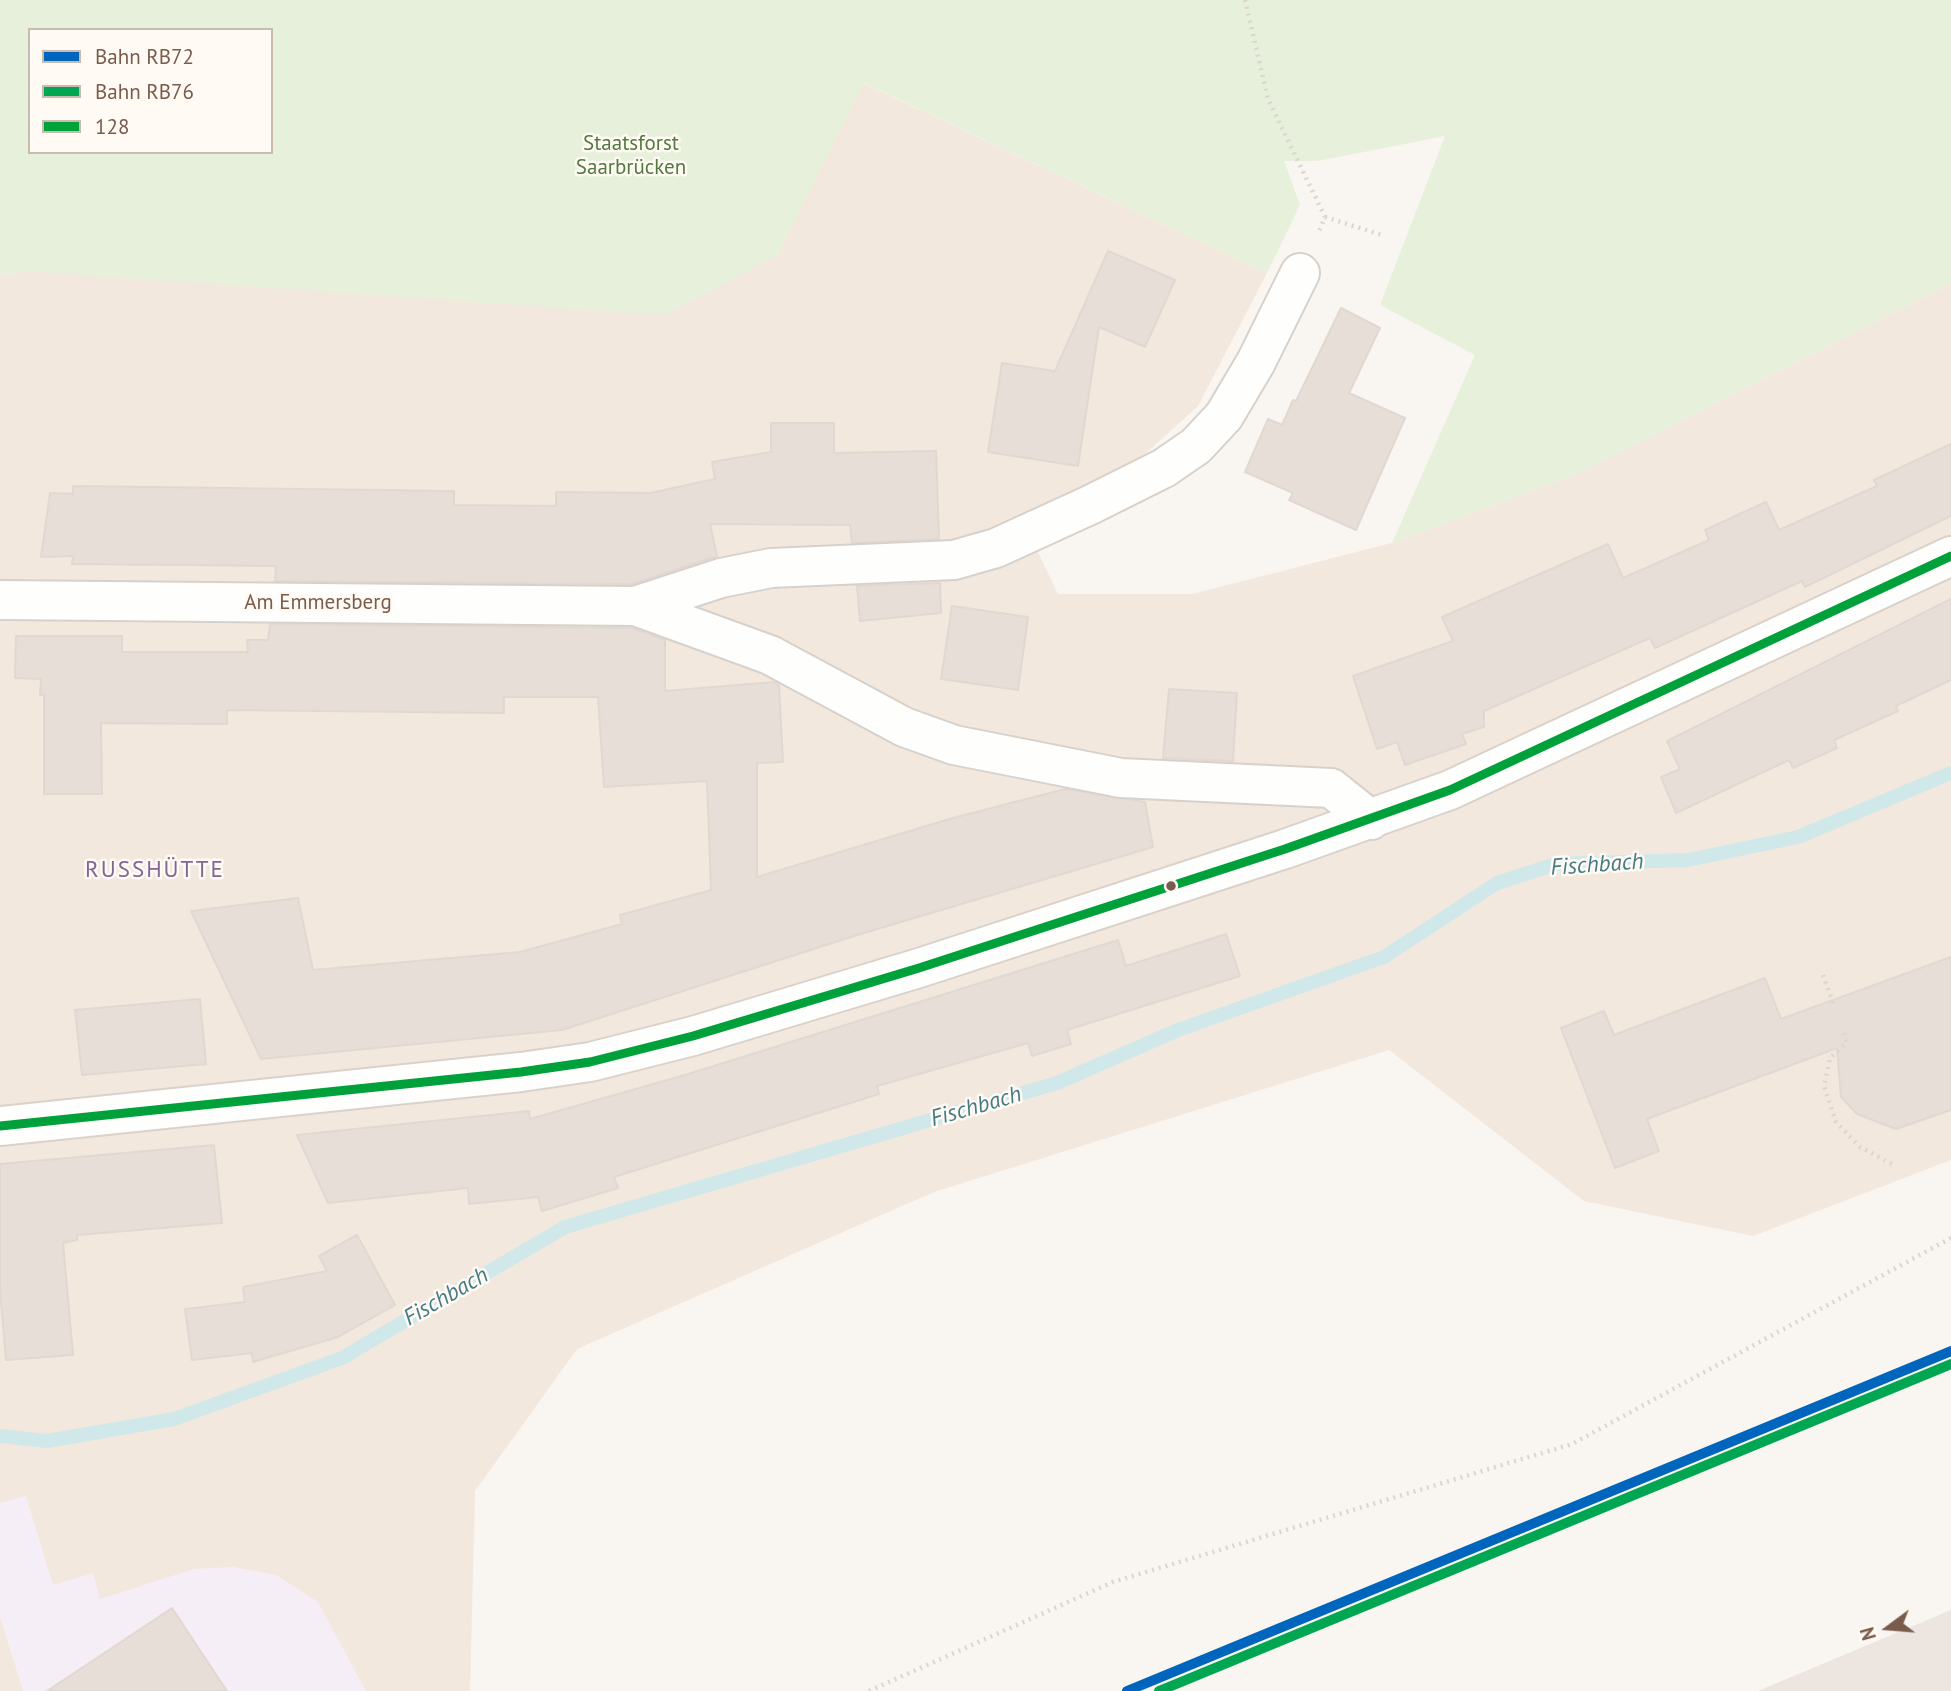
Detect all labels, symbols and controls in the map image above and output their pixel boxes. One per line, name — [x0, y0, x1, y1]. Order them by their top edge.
legend — [28, 28, 273, 154]
text: Bahn RB72 — [95, 43, 194, 70]
text: Bahn RB76 — [95, 78, 194, 105]
text: 128 — [95, 113, 129, 140]
park label: Staatsforst Saarbrücken — [576, 131, 686, 181]
street label: Am Emmersberg — [244, 590, 392, 616]
water label: Fischbach — [1550, 848, 1644, 882]
district label: RUSSHÜTTE — [86, 856, 224, 884]
unlabelled marker — [1164, 879, 1178, 893]
water label: Fischbach — [927, 1081, 1025, 1133]
water label: Fischbach — [399, 1262, 493, 1332]
north arrow — [1853, 1593, 1923, 1663]
text: N — [1855, 1624, 1881, 1643]

